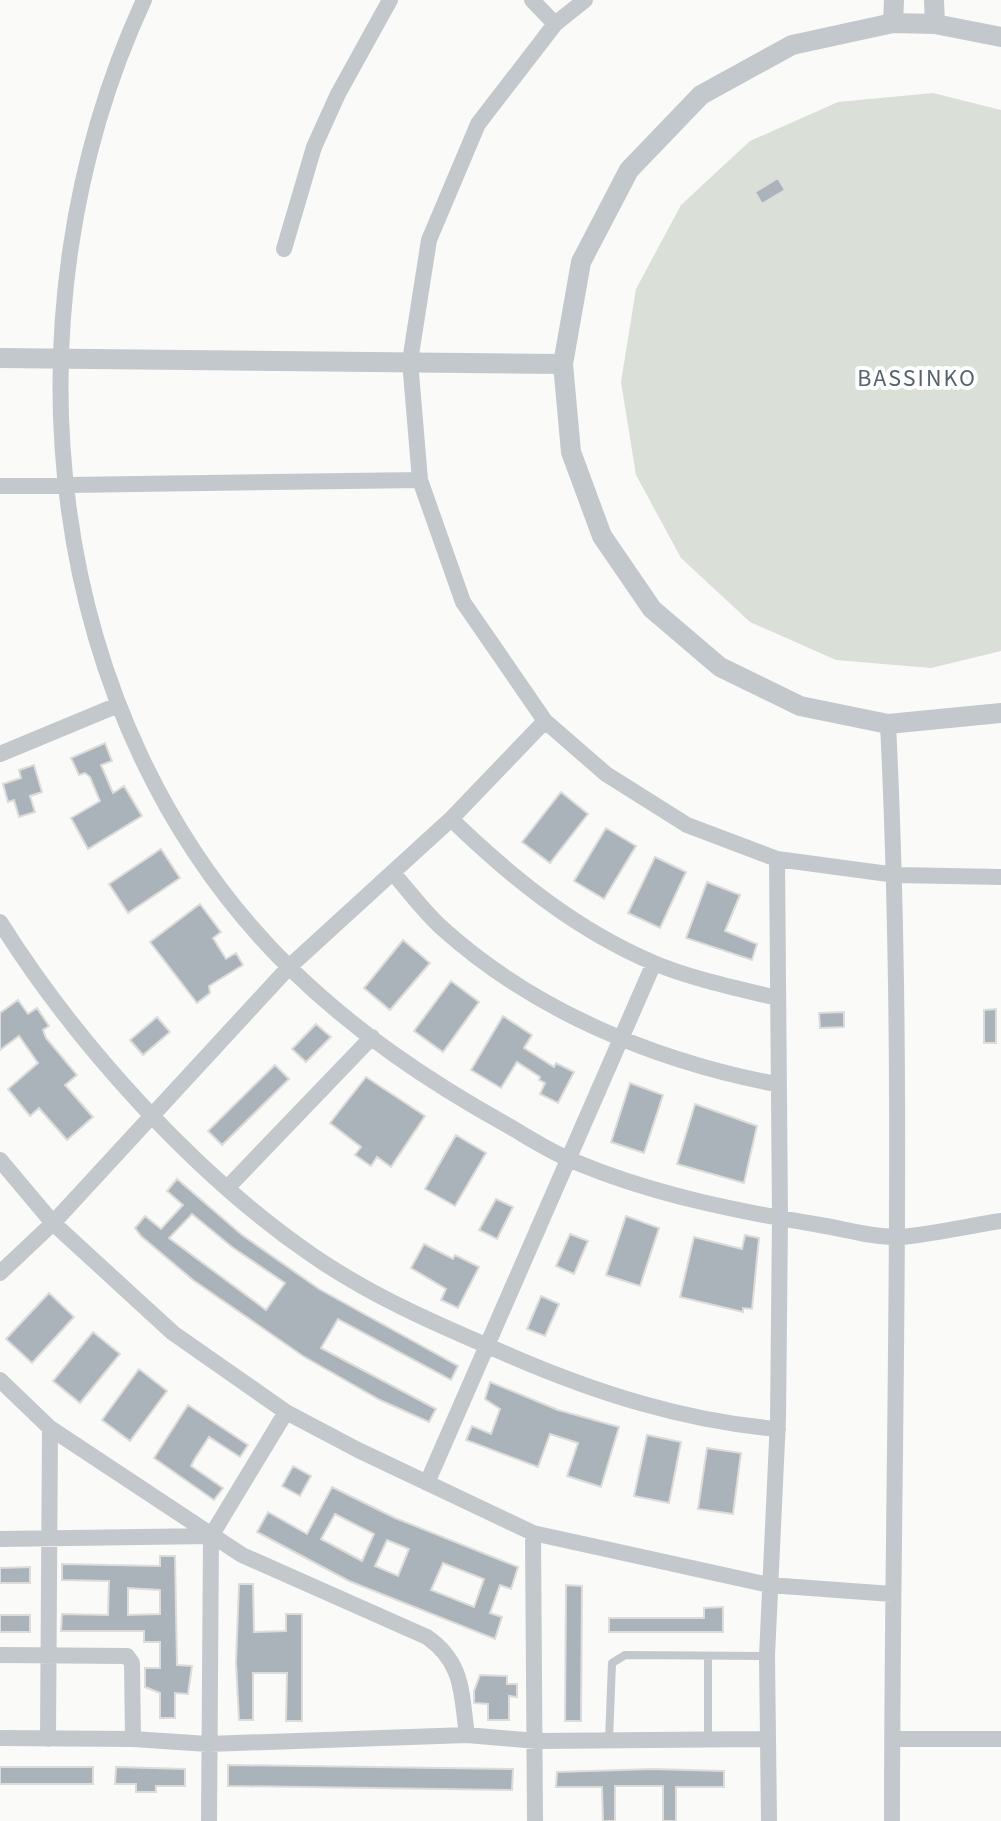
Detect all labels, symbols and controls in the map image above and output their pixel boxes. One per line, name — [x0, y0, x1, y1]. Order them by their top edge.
district label: BASSINKO — [857, 361, 977, 396]

